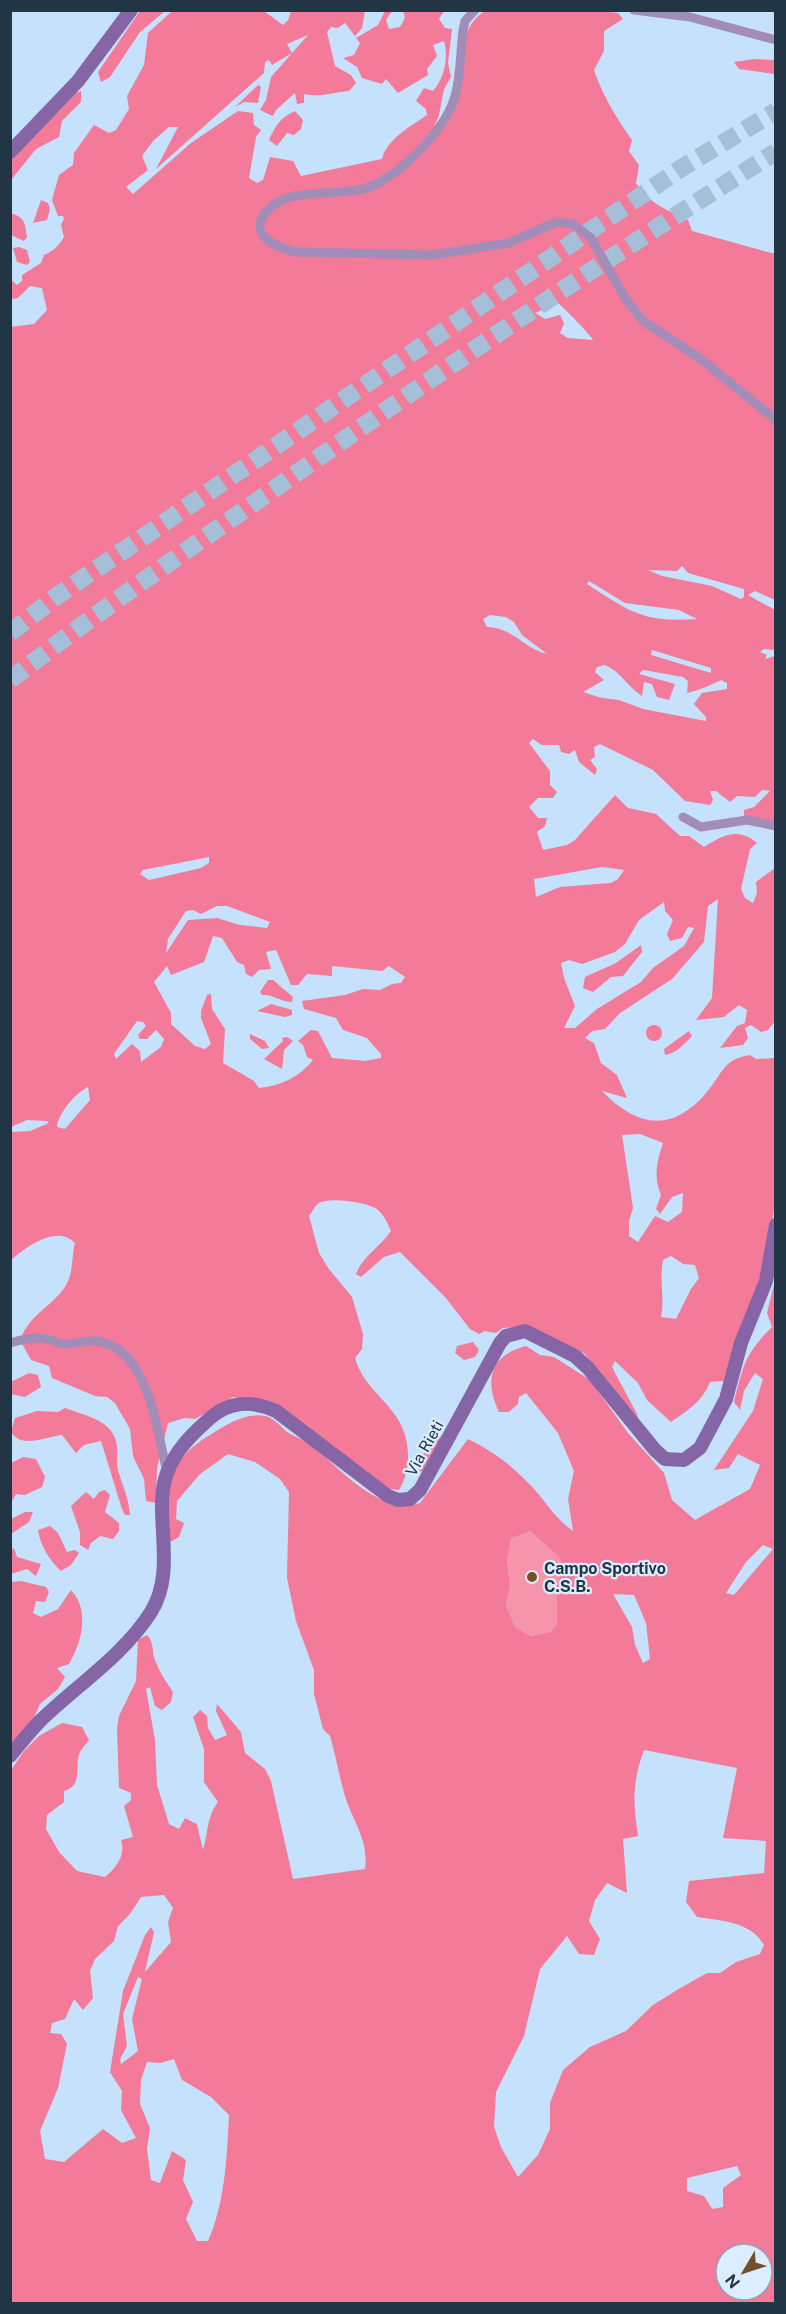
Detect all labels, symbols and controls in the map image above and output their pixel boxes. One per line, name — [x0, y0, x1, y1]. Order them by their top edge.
street label: Via Rieti — [401, 1417, 448, 1480]
place label: Campo Sportivo C.S.B. — [544, 1559, 666, 1596]
marker: Campo Sportivo C.S.B. — [525, 1570, 539, 1584]
north arrow — [714, 2242, 774, 2302]
text: N — [721, 2270, 744, 2292]

